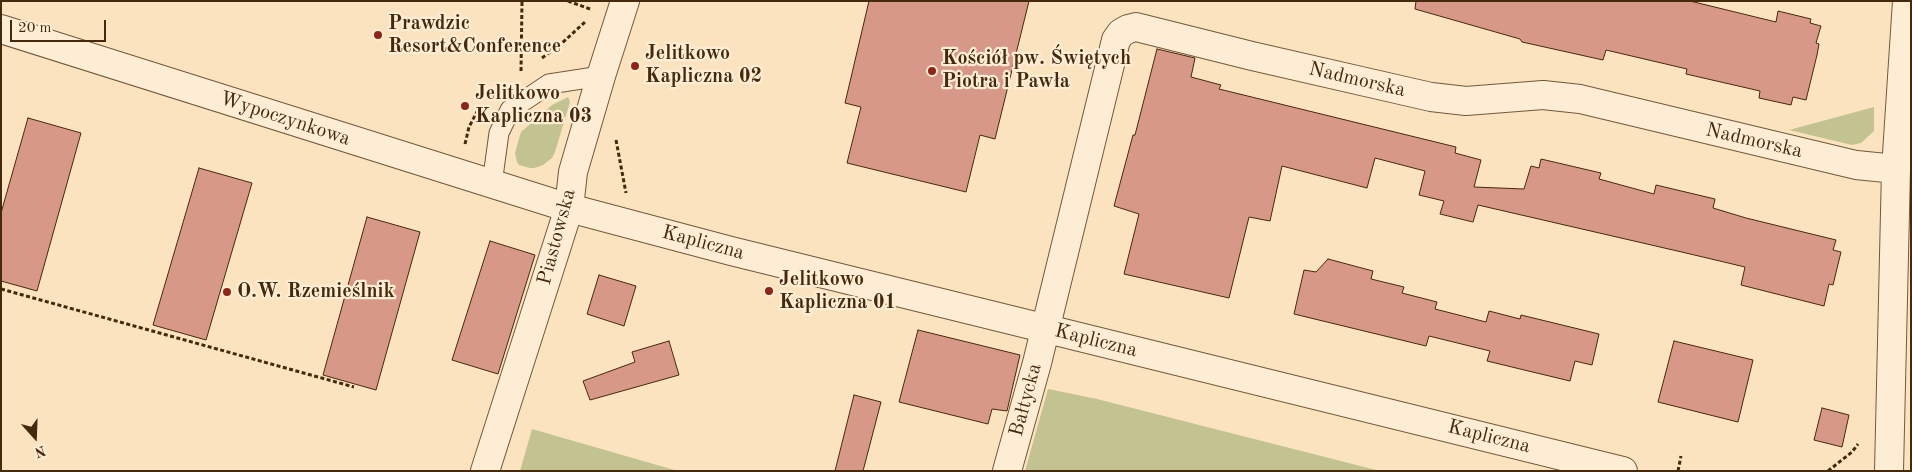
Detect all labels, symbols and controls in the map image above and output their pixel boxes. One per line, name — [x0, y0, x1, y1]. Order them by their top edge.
scale bar — [12, 10, 109, 42]
place label: Prawdzic Resort&Conference — [388, 12, 561, 59]
text: 20 m — [18, 21, 52, 36]
marker: Prawdzic Resort&Conference — [372, 29, 384, 41]
place label: Jelitkowo Kapliczna 02 — [645, 42, 762, 89]
place label: Kościół pw. Świętych Piotra i Pawła — [942, 47, 1131, 94]
street label: Nadmorska — [1306, 57, 1408, 103]
marker: Jelitkowo Kapliczna 02 — [629, 60, 641, 72]
marker: Kościół pw. Świętych Piotra i Pawła — [926, 65, 938, 77]
place label: Jelitkowo Kapliczna 03 — [475, 82, 592, 129]
street label: Wypoczynkowa — [217, 87, 353, 151]
marker: Jelitkowo Kapliczna 03 — [459, 100, 471, 112]
street label: Nadmorska — [1703, 118, 1805, 164]
street label: Piastowska — [533, 186, 581, 288]
street label: Kapliczna — [659, 220, 747, 266]
place label: Jelitkowo Kapliczna 01 — [779, 268, 896, 315]
place label: O.W. Rzemieślnik — [237, 280, 395, 304]
marker: Jelitkowo Kapliczna 01 — [763, 285, 775, 297]
marker: O.W. Rzemieślnik — [221, 286, 233, 298]
street label: Kapliczna — [1052, 319, 1140, 363]
street label: Bałtycka — [1005, 361, 1047, 439]
north arrow — [10, 412, 60, 462]
street label: Kapliczna — [1445, 415, 1533, 459]
text: N — [33, 443, 48, 460]

